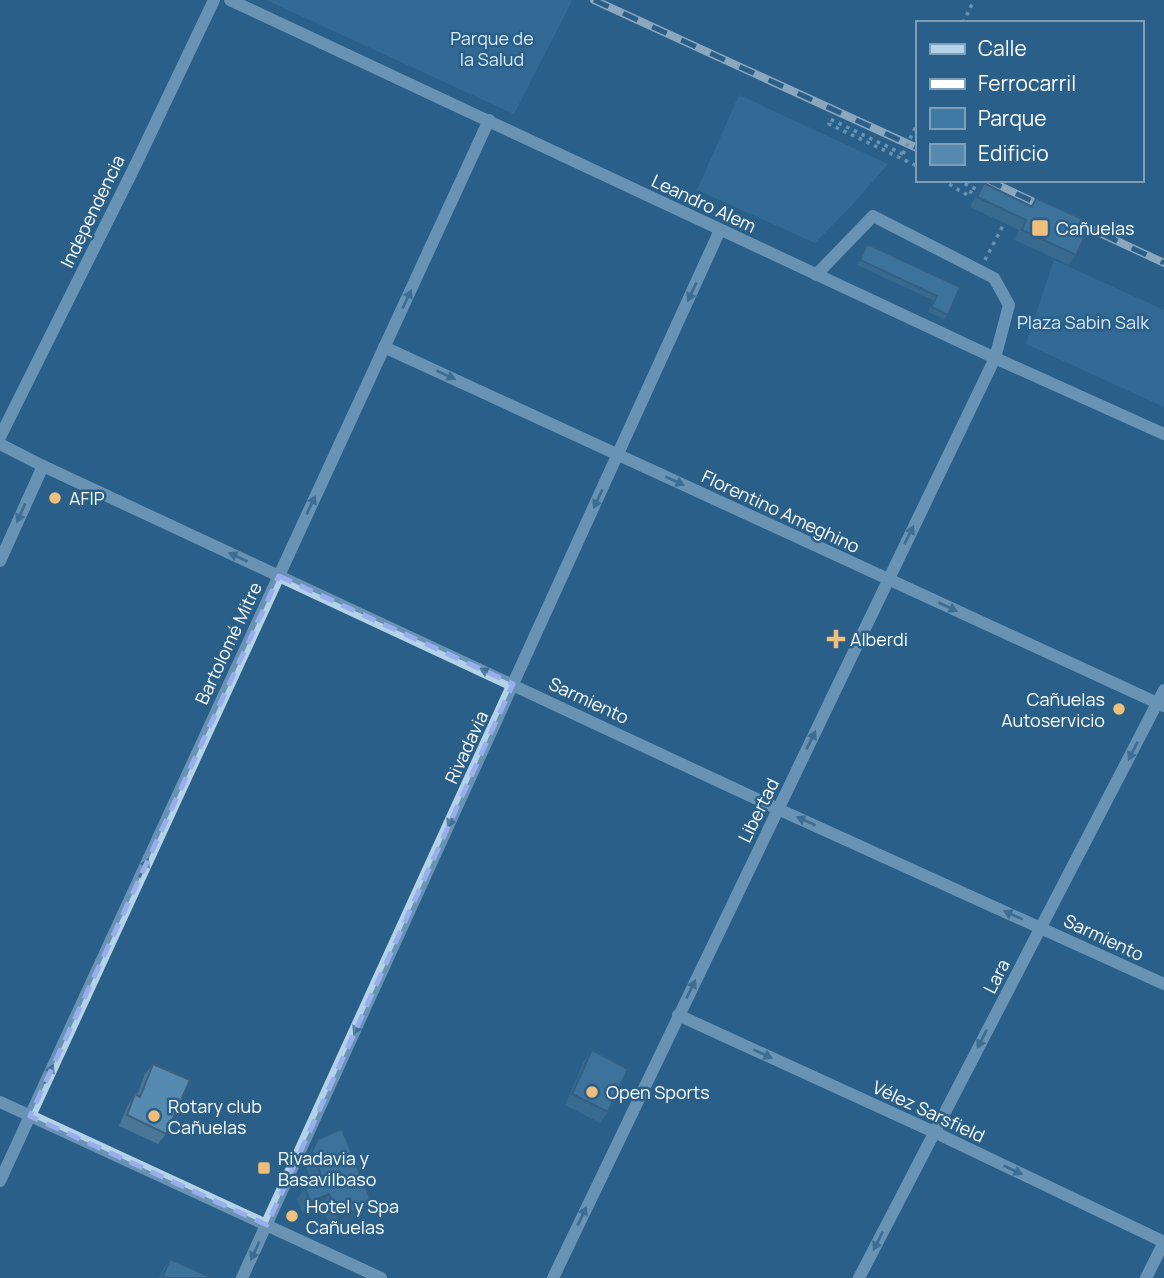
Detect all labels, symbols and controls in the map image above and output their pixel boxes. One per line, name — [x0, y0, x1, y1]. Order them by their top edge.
legend — [916, 21, 1143, 182]
park label: Parque de la Salud — [450, 26, 534, 71]
text: Calle — [978, 34, 1027, 62]
text: Ferrocarril — [978, 69, 1076, 97]
text: Parque — [978, 104, 1047, 132]
text: Edificio — [978, 139, 1049, 167]
street label: Independencia — [54, 151, 130, 271]
street label: Leandro Alem — [648, 168, 760, 238]
place label: Cañuelas — [1056, 216, 1134, 240]
marker: Cañuelas — [1030, 218, 1050, 238]
one-way arrow — [686, 282, 697, 303]
one-way arrow — [401, 289, 412, 309]
park label: Plaza Sabin Salk — [1017, 310, 1150, 334]
one-way arrow — [436, 369, 456, 381]
street label: Florentino Ameghino — [698, 464, 864, 558]
one-way arrow — [665, 475, 685, 487]
place label: AFIP — [69, 486, 105, 510]
one-way arrow — [592, 489, 603, 510]
marker: AFIP — [47, 490, 63, 506]
one-way arrow — [305, 495, 317, 515]
one-way arrow — [15, 503, 26, 524]
one-way arrow — [904, 525, 915, 545]
one-way arrow — [228, 551, 248, 562]
street label: Bartolomé Mitre — [189, 578, 267, 708]
one-way arrow — [938, 602, 959, 613]
place label: Alberdi — [850, 627, 908, 651]
marker: Alberdi — [828, 631, 844, 647]
one-way arrow — [479, 667, 499, 679]
street label: Sarmiento — [545, 671, 633, 729]
place label: Cañuelas Autoservicio — [1001, 687, 1105, 732]
marker: Cañuelas Autoservicio — [1111, 701, 1127, 717]
street label: Rivadavia — [439, 707, 493, 787]
one-way arrow — [805, 730, 817, 750]
one-way arrow — [1127, 741, 1139, 761]
street label: Libertad — [732, 774, 784, 846]
one-way arrow — [447, 808, 458, 828]
one-way arrow — [796, 815, 816, 827]
one-way arrow — [139, 857, 150, 878]
street label: Sarmiento — [1060, 908, 1148, 966]
one-way arrow — [1003, 909, 1023, 921]
street label: Lara — [977, 955, 1015, 997]
one-way arrow — [685, 979, 697, 999]
one-way arrow — [352, 1015, 364, 1035]
one-way arrow — [977, 1030, 989, 1050]
one-way arrow — [753, 1048, 773, 1060]
one-way arrow — [43, 1064, 55, 1084]
street label: Vélez Sarsfield — [869, 1074, 989, 1148]
place label: Open Sports — [606, 1080, 710, 1104]
marker: Open Sports — [584, 1084, 600, 1100]
place label: Rotary club Cañuelas — [168, 1094, 262, 1139]
marker: Rotary club Cañuelas — [146, 1108, 162, 1124]
place label: Rivadavia y Basavilbaso — [278, 1146, 376, 1191]
marker: Rivadavia y Basavilbaso — [256, 1160, 272, 1176]
one-way arrow — [1003, 1165, 1024, 1176]
place label: Hotel y Spa Cañuelas — [306, 1194, 399, 1239]
one-way arrow — [577, 1206, 588, 1226]
marker: Hotel y Spa Cañuelas — [284, 1208, 300, 1224]
one-way arrow — [872, 1231, 883, 1251]
one-way arrow — [249, 1241, 260, 1261]

